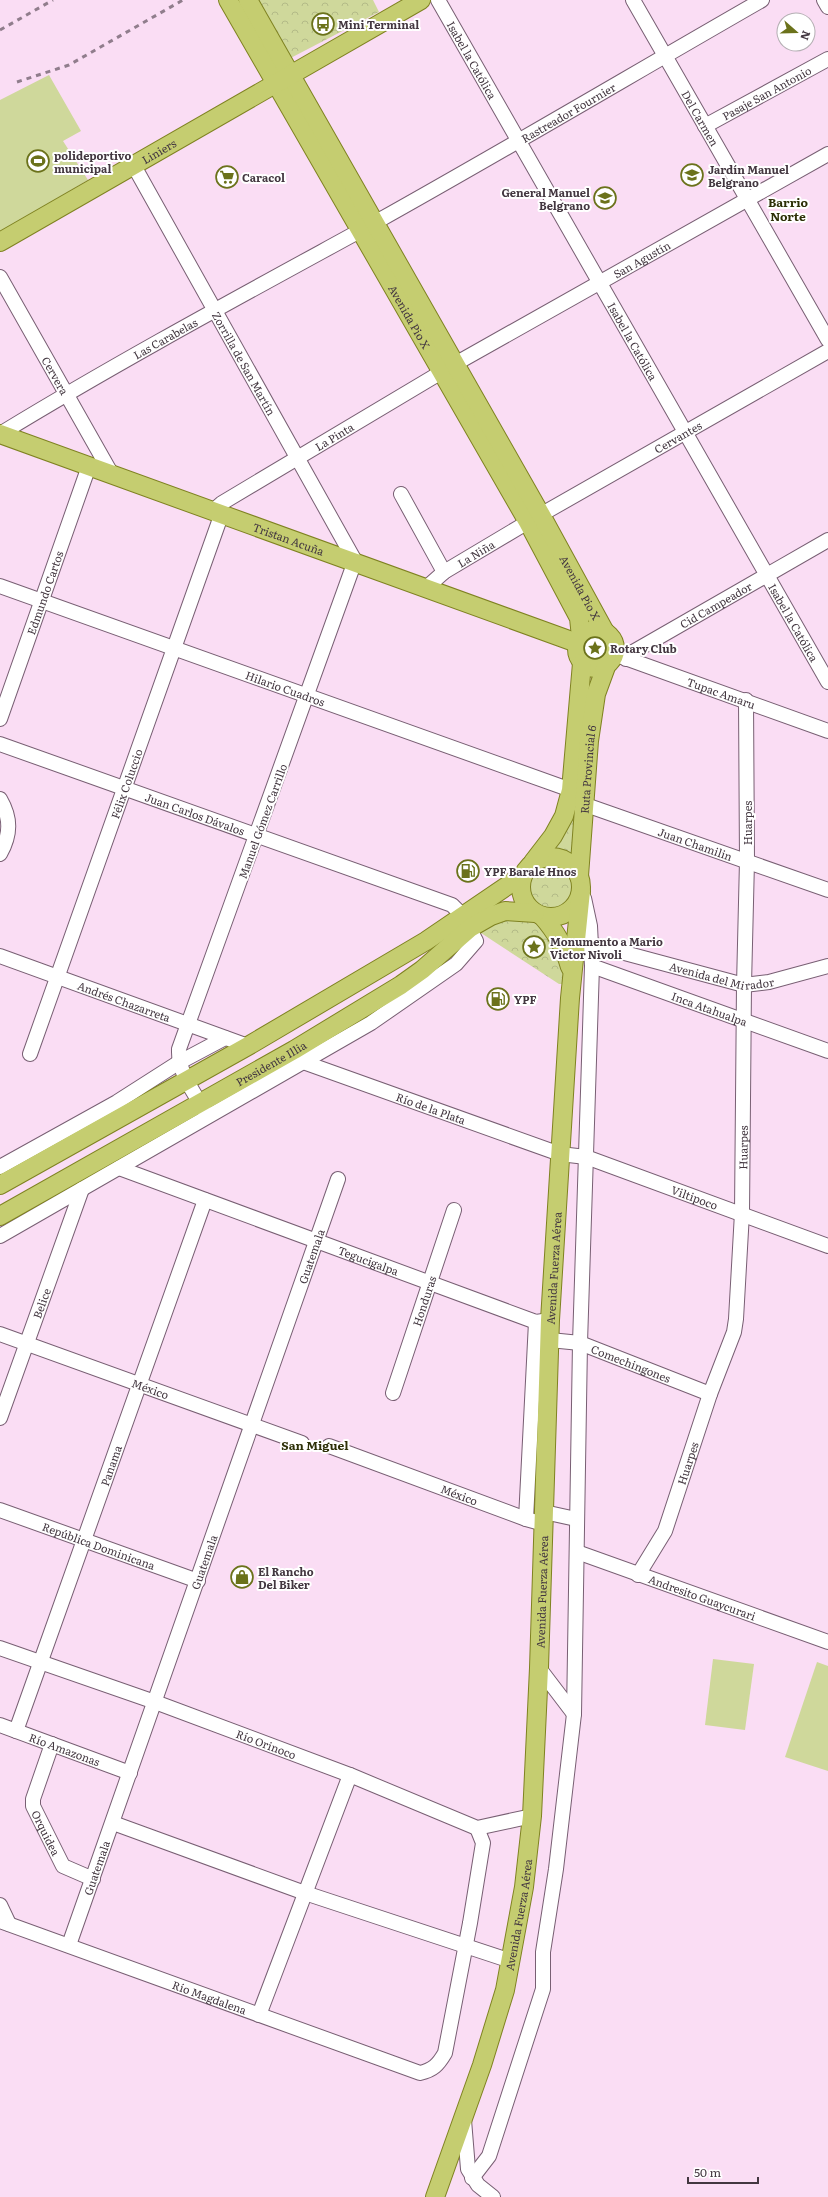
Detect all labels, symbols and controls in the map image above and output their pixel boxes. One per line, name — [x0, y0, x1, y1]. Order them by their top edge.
bus stop icon: Mini Terminal — [310, 11, 336, 37]
north arrow — [776, 12, 816, 52]
place label: Mini Terminal — [338, 16, 419, 32]
street label: Isabel la Católica — [444, 18, 501, 102]
text: N — [797, 29, 815, 43]
street label: Pasaje San Antonio — [719, 62, 814, 123]
street label: Rastreador Fournier — [518, 78, 619, 146]
street label: Del Carmen — [678, 87, 723, 149]
street label: Liniers — [138, 135, 179, 167]
place label: polideportivo municipal — [54, 147, 131, 176]
sports icon: polideportivo municipal — [25, 148, 51, 174]
place label: Jardín Manuel Belgrano — [708, 161, 789, 190]
school or university icon: Jardín Manuel Belgrano — [679, 162, 705, 188]
supermarket icon: Caracol — [214, 164, 240, 190]
place label: Caracol — [242, 169, 285, 185]
place label: General Manuel Belgrano — [501, 184, 590, 213]
school or university icon: General Manuel Belgrano — [592, 185, 618, 211]
district label: Barrio Norte — [768, 193, 808, 225]
street label: San Agustín — [610, 236, 673, 281]
street label: Avenida Pio X — [385, 281, 435, 352]
street label: Isabel la Católica — [604, 299, 662, 383]
street label: Zorrilla de San Martín — [209, 308, 280, 418]
street label: Las Carabelas — [130, 314, 200, 362]
street label: Cervera — [38, 353, 73, 397]
street label: Cervantes — [651, 417, 704, 457]
street label: La Pinta — [312, 418, 356, 454]
street label: Tristan Acuña — [251, 518, 327, 559]
street label: La Niña — [454, 536, 497, 570]
street label: Edmundo Cartos — [22, 548, 67, 637]
street label: Avenida Pio X — [556, 552, 605, 623]
street label: Cid Campeador — [676, 577, 755, 632]
street label: Isabel la Católica — [765, 580, 823, 665]
place icon: Rotary Club — [582, 635, 608, 661]
place label: Rotary Club — [610, 640, 677, 656]
street label: Hilario Cuadros — [243, 666, 327, 710]
street label: Tupac Amaru — [685, 673, 758, 712]
street label: Ruta Provincial 6 — [576, 724, 599, 814]
street label: Félix Coluccio — [106, 746, 146, 821]
street label: Manuel Gómez Carrillo — [234, 761, 290, 881]
street label: Juan Carlos Dávalos — [143, 788, 247, 839]
street label: Huarpes — [739, 801, 755, 845]
street label: Juan Chamilin — [656, 823, 735, 864]
fuel station icon: YPF Barale Hnos — [455, 858, 481, 884]
place label: YPF Barale Hnos — [484, 863, 577, 879]
place label: Monumento a Mario Victor Nivoli — [550, 933, 663, 962]
place icon: Monumento a Mario Victor Nivoli — [521, 934, 547, 960]
street label: Avenida del Mirador — [668, 957, 776, 993]
street label: Andrés Chazarreta — [75, 977, 173, 1025]
fuel station icon: YPF — [485, 986, 511, 1012]
street label: Inca Atahualpa — [669, 987, 750, 1029]
place label: YPF — [514, 991, 536, 1007]
street label: Presidente Illia — [233, 1036, 309, 1089]
street label: Río de la Plata — [394, 1088, 468, 1128]
street label: Huarpes — [734, 1125, 751, 1170]
street label: Viltipoco — [669, 1181, 720, 1213]
street label: Avenida Fuerza Aérea — [542, 1211, 565, 1325]
street label: Guatemala — [294, 1227, 328, 1286]
street label: Tegucigalpa — [336, 1242, 401, 1279]
street label: Honduras — [408, 1274, 440, 1328]
street label: Belice — [28, 1285, 54, 1321]
street label: Comechingones — [589, 1340, 673, 1386]
street label: México — [130, 1374, 171, 1402]
district label: San Miguel — [281, 1436, 349, 1454]
street label: Huarpes — [673, 1440, 702, 1487]
street label: Panama — [96, 1443, 125, 1488]
street label: México — [439, 1480, 480, 1508]
street label: República Dominicana — [40, 1518, 158, 1573]
street label: Guatemala — [187, 1532, 221, 1592]
street label: Avenida Fuerza Aérea — [532, 1535, 551, 1649]
place label: El Rancho Del Biker — [258, 1563, 314, 1592]
shop icon: El Rancho Del Biker — [229, 1564, 255, 1590]
street label: Andresito Guaycurari — [646, 1570, 758, 1624]
street label: Río Orinoco — [234, 1725, 299, 1762]
street label: Río Amazonas — [27, 1728, 103, 1769]
street label: Orquidea — [28, 1807, 64, 1858]
street label: Guatemala — [79, 1838, 113, 1897]
street label: Avenida Fuerza Aérea — [501, 1858, 535, 1972]
street label: Río Magdalena — [170, 1976, 249, 2018]
scale bar — [688, 2159, 758, 2185]
text: 50 m — [694, 2163, 721, 2181]

